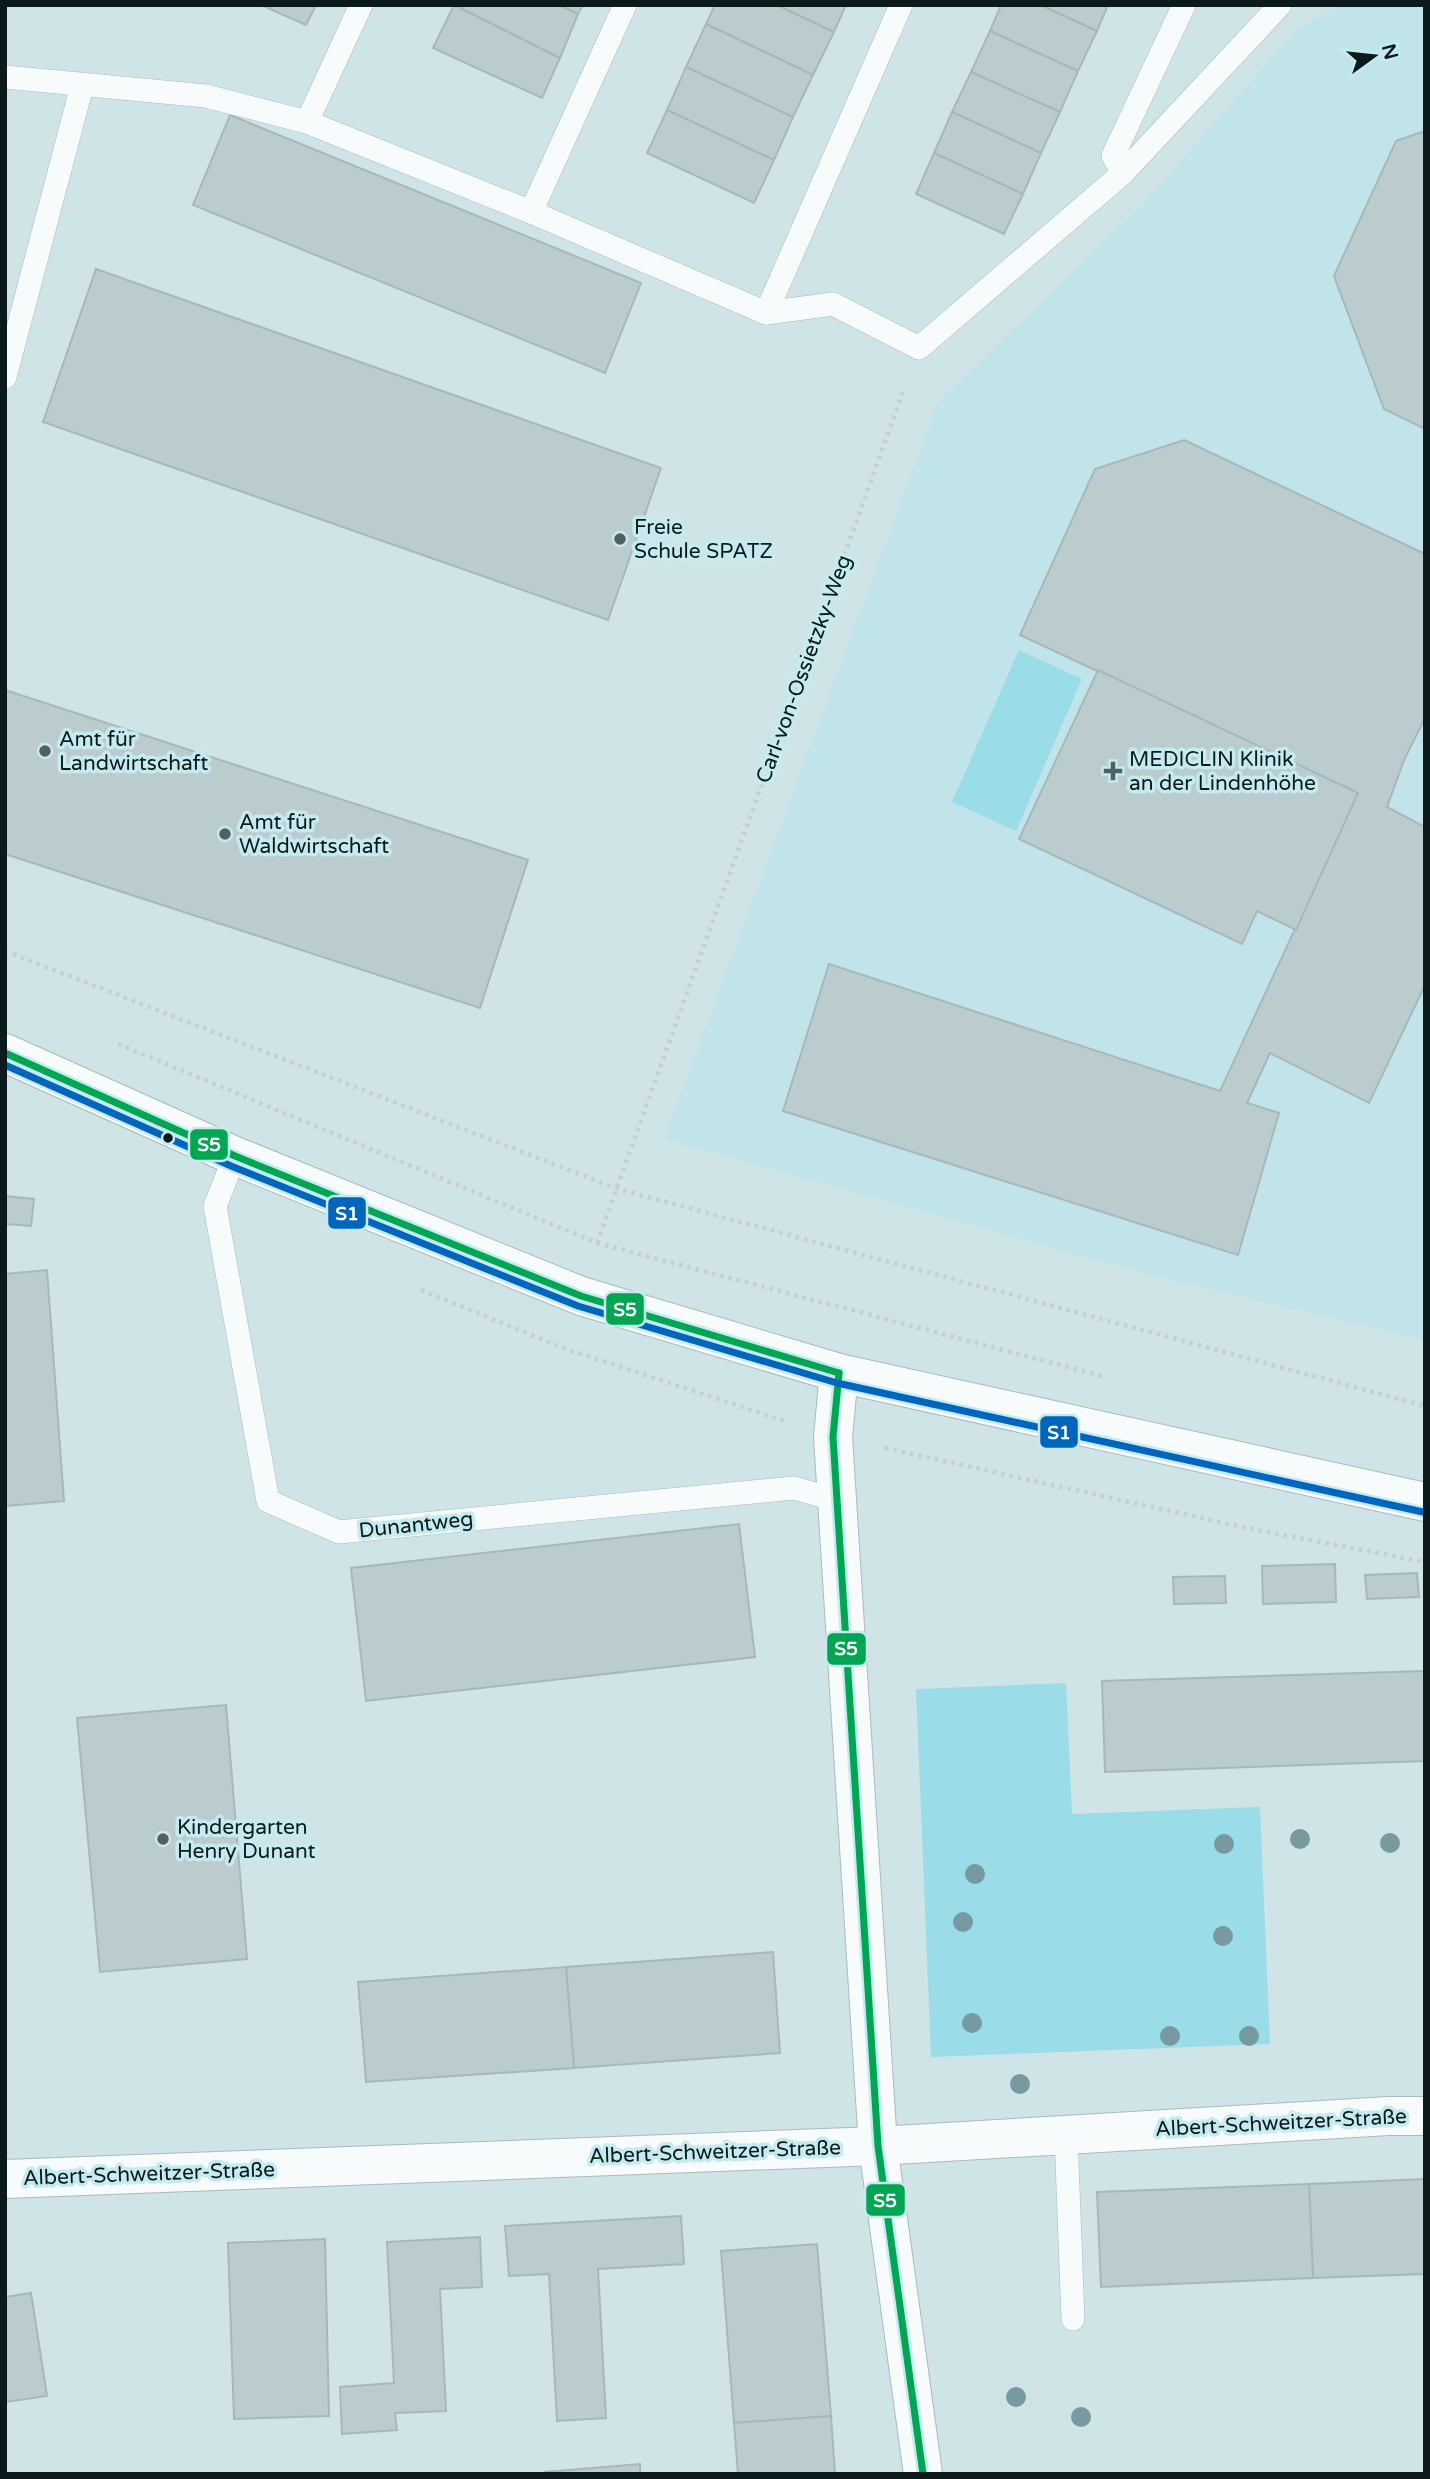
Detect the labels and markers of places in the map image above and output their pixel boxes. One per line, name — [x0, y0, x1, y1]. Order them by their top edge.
place label: Freie Schule SPATZ — [634, 515, 773, 564]
marker: Freie Schule SPATZ — [612, 531, 628, 547]
place label: Amt für Landwirtschaft — [59, 727, 208, 776]
marker: Amt für Landwirtschaft — [37, 743, 53, 759]
place label: MEDICLIN Klinik an der Lindenhöhe — [1129, 747, 1316, 796]
marker: MEDICLIN Klinik an der Lindenhöhe — [1103, 761, 1123, 781]
place label: Amt für Waldwirtschaft — [239, 810, 389, 859]
marker: Amt für Waldwirtschaft — [217, 826, 233, 842]
unlabelled marker — [161, 1131, 175, 1145]
place label: Kindergarten Henry Dunant — [177, 1815, 316, 1864]
marker: Kindergarten Henry Dunant — [155, 1831, 171, 1847]

